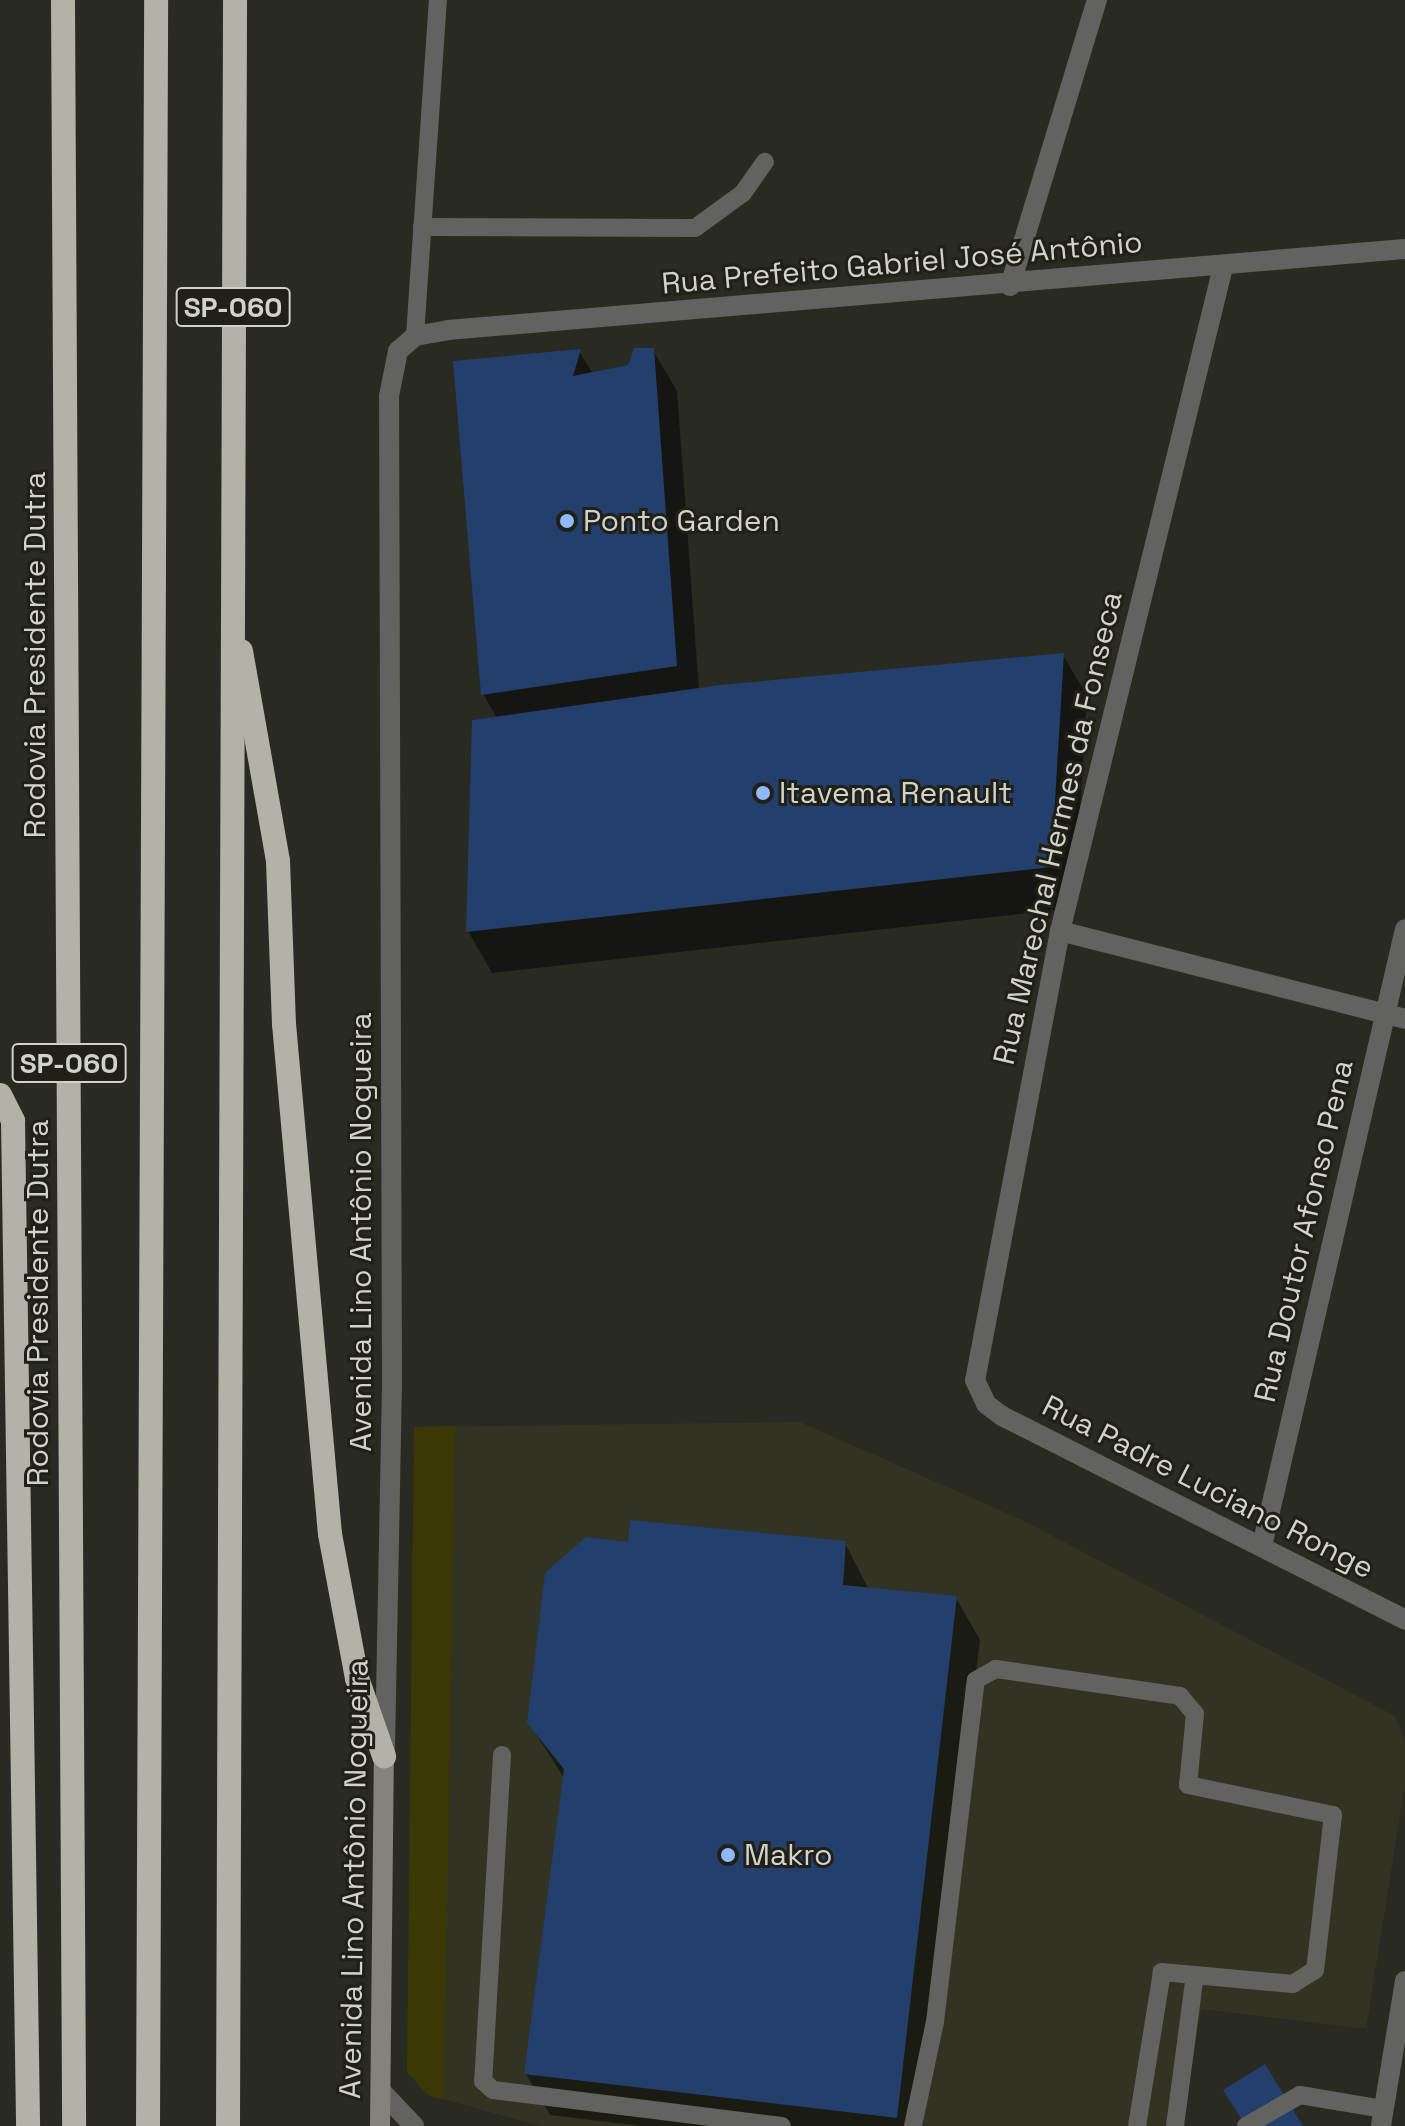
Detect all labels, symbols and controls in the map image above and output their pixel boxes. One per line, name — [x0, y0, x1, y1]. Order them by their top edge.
street label: Rua Prefeito Gabriel José Antônio — [660, 224, 1144, 302]
road number: SP-060 — [175, 283, 291, 331]
street label: Rodovia Presidente Dutra — [17, 472, 53, 838]
place label: Ponto Garden — [583, 503, 780, 539]
marker: Ponto Garden — [558, 512, 576, 530]
street label: Rua Marechal Hermes da Fonseca — [986, 588, 1130, 1068]
place label: Itavema Renault — [779, 775, 1012, 811]
marker: Itavema Renault — [754, 784, 772, 802]
street label: Avenida Lino Antônio Nogueira — [343, 1012, 379, 1452]
road number: SP-060 — [11, 1039, 127, 1087]
street label: Rua Doutor Afonso Pena — [1247, 1056, 1361, 1406]
street label: Rodovia Presidente Dutra — [20, 1120, 56, 1486]
street label: Rua Padre Luciano Ronge — [1036, 1388, 1380, 1586]
street label: Avenida Lino Antônio Nogueira — [332, 1659, 376, 2099]
place label: Makro — [744, 1837, 833, 1873]
marker: Makro — [719, 1846, 737, 1864]

